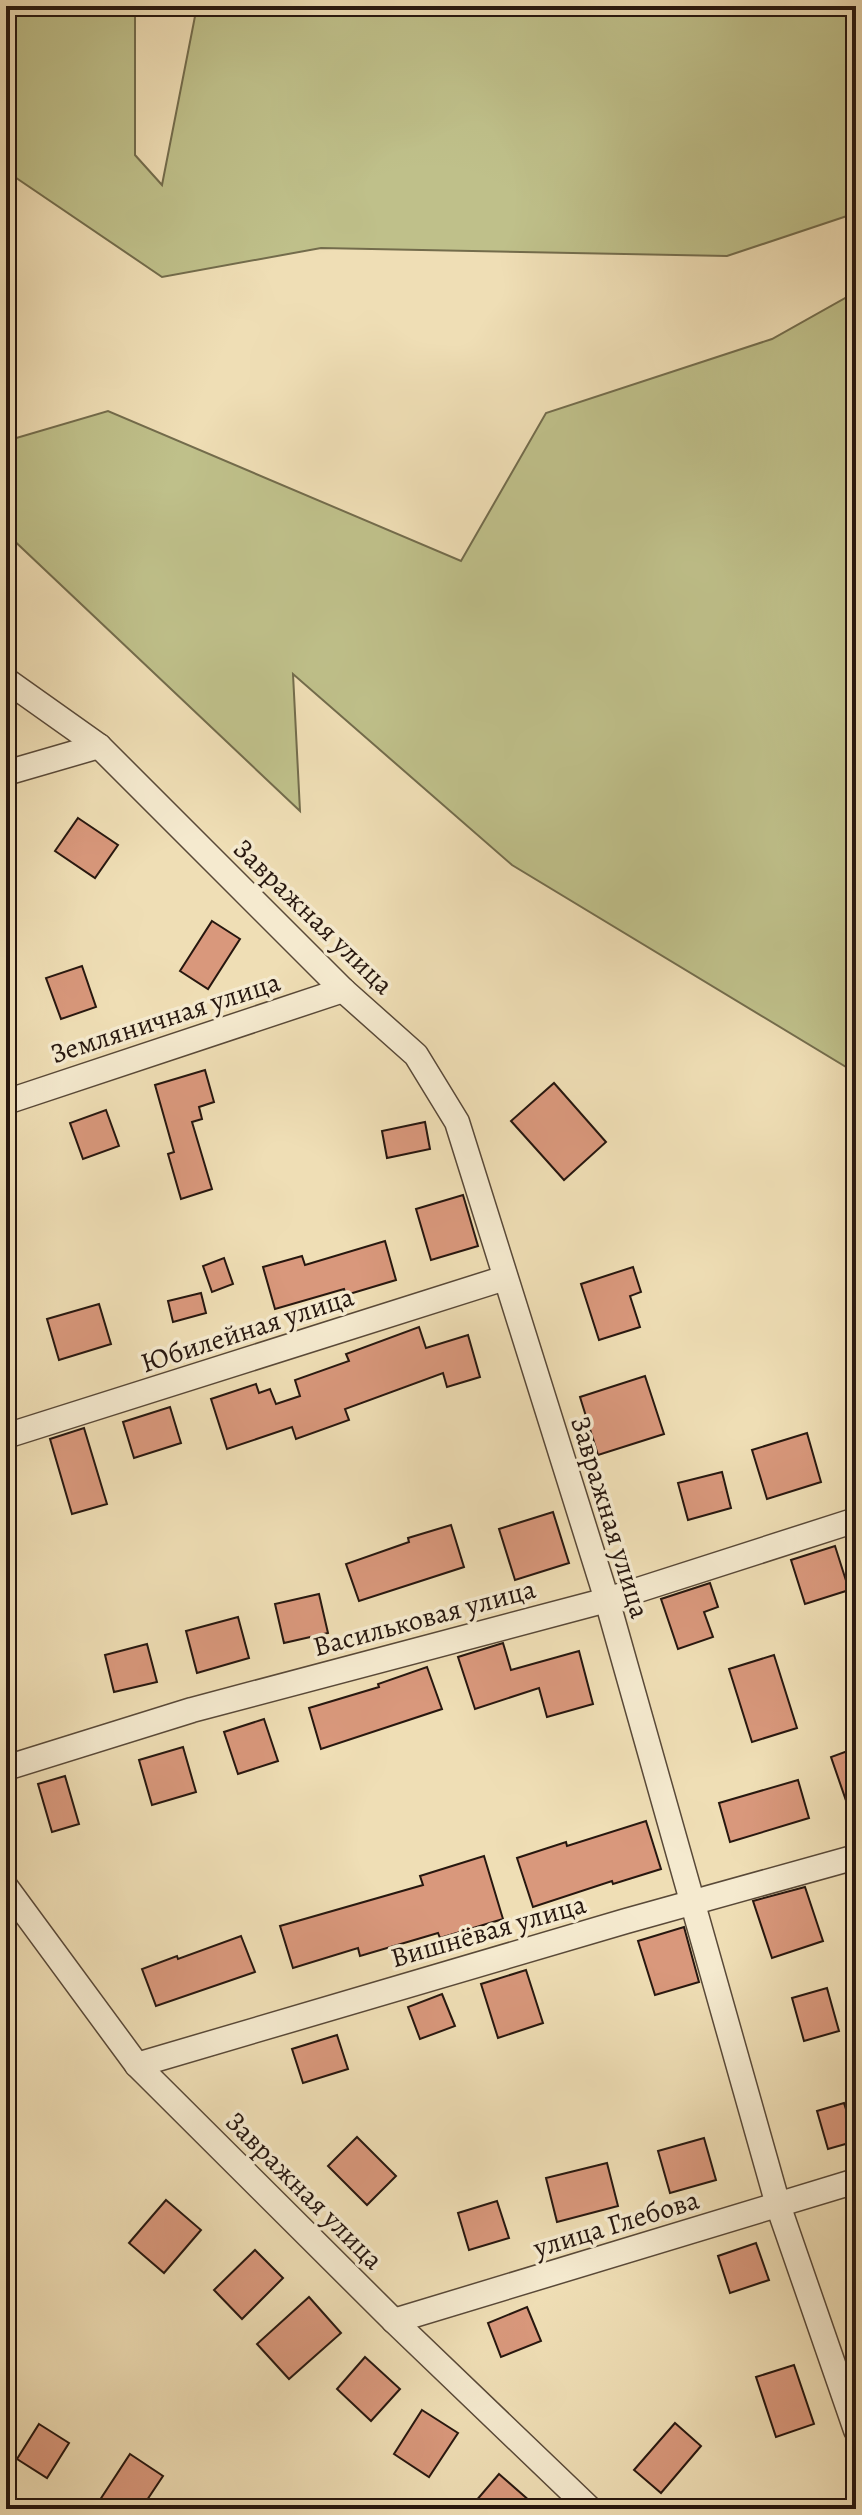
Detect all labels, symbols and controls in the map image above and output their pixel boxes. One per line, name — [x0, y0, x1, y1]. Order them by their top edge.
street label: Завражная улица — [225, 830, 402, 1003]
street label: Земляничная улица — [46, 963, 285, 1073]
street label: Юбилейная улица — [136, 1278, 359, 1382]
street label: Завражная улица — [561, 1412, 659, 1623]
street label: Васильковая улица — [309, 1570, 540, 1666]
street label: Вишнёвая улица — [386, 1885, 590, 1977]
street label: Завражная улица — [217, 2103, 392, 2278]
street label: улица Глебова — [528, 2181, 704, 2267]

